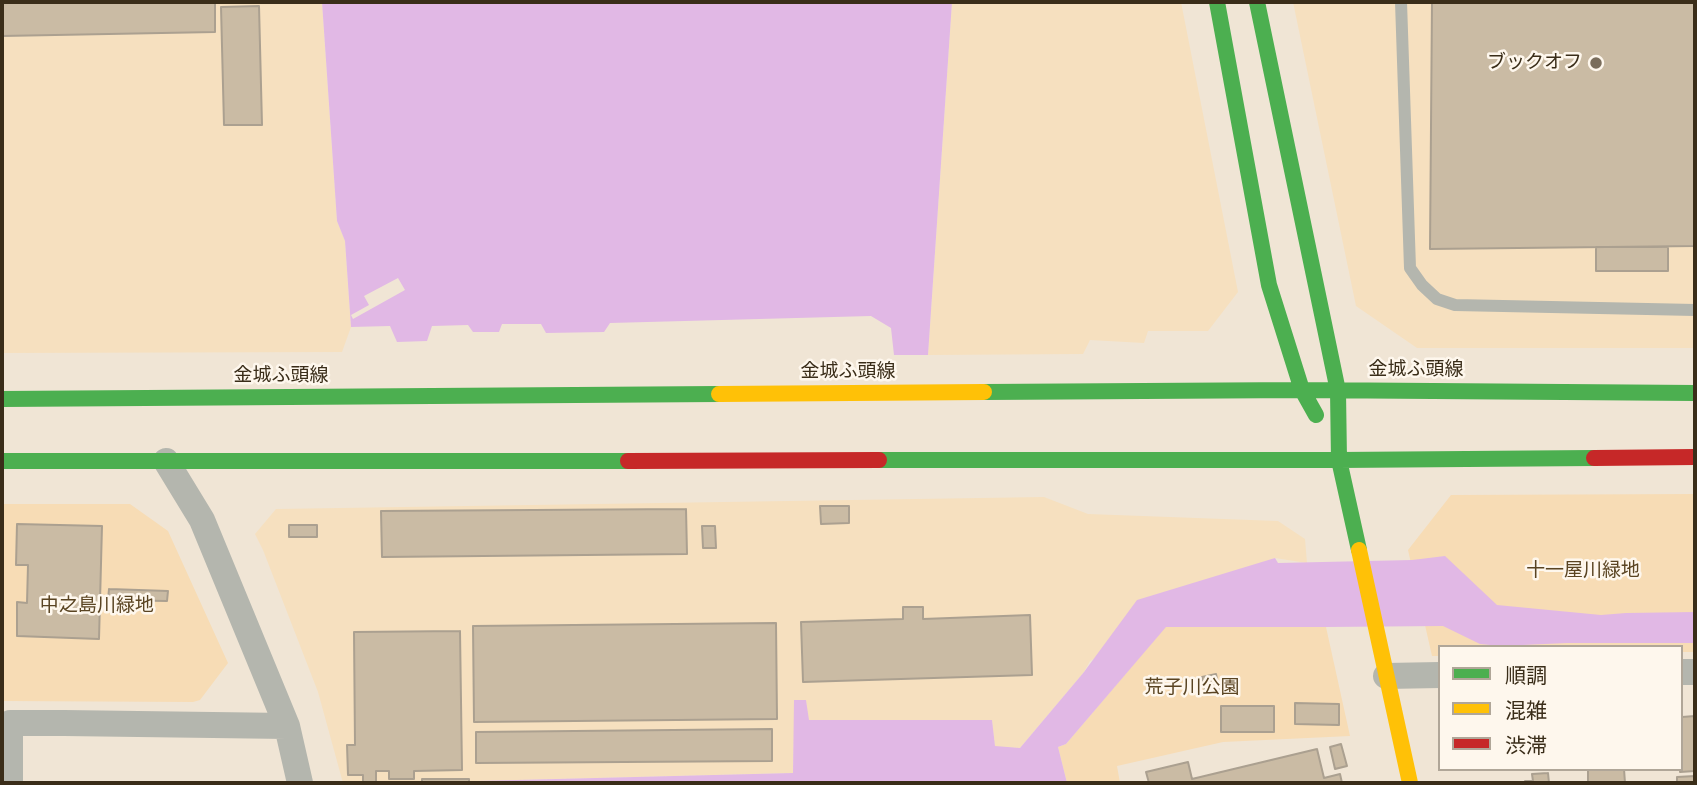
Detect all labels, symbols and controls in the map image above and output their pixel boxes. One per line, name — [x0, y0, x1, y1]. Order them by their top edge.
place label: ブックオフ — [1487, 52, 1582, 74]
marker: ブックオフ — [1588, 55, 1604, 71]
street label: 金城ふ頭線 — [1369, 359, 1463, 381]
street label: 金城ふ頭線 — [801, 361, 895, 383]
street label: 金城ふ頭線 — [234, 365, 328, 387]
park label: 十一屋川緑地 — [1526, 560, 1640, 582]
park label: 中之島川緑地 — [40, 595, 154, 617]
legend — [1438, 645, 1683, 771]
text: 順調 — [1505, 662, 1547, 689]
park label: 荒子川公園 — [1145, 677, 1239, 699]
text: 混雑 — [1505, 697, 1547, 724]
text: 渋滞 — [1505, 732, 1547, 759]

